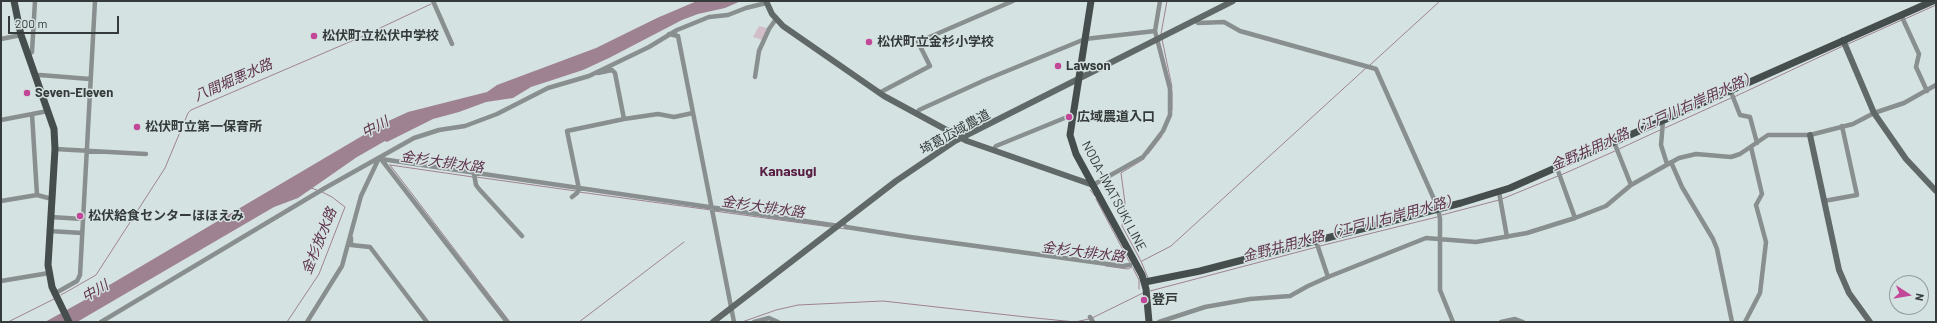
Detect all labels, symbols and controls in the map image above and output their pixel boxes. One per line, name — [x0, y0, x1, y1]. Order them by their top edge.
scale bar — [10, 8, 121, 34]
text: 200 m — [15, 16, 47, 30]
place label: 松伏町立松伏中学校 — [322, 28, 439, 44]
marker: 松伏町立松伏中学校 — [309, 31, 319, 41]
place label: 松伏町立金杉小学校 — [877, 34, 994, 50]
marker: 松伏町立金杉小学校 — [864, 37, 874, 47]
water label: 八間堀悪水路 — [191, 55, 275, 105]
place label: Lawson — [1066, 58, 1111, 74]
marker: Lawson — [1053, 61, 1063, 71]
water label: 金野井用水路（江戸川右岸用水路） — [1548, 68, 1760, 174]
place label: Seven-Eleven — [35, 85, 113, 101]
marker: Seven-Eleven — [22, 88, 32, 98]
street label: 埼葛広域農道 — [917, 106, 993, 158]
place label: 広域農道入口 — [1077, 109, 1155, 125]
marker: 広域農道入口 — [1064, 112, 1074, 122]
water label: 中川 — [359, 113, 391, 141]
place label: 松伏町立第一保育所 — [145, 119, 262, 135]
marker: 松伏町立第一保育所 — [132, 122, 142, 132]
street label: NODA-IWATSUKI LINE — [1078, 138, 1150, 254]
water label: 金杉大排水路 — [399, 148, 485, 176]
district label: Kanasugi — [759, 163, 817, 179]
water label: 金野井用水路（江戸川右岸用水路） — [1241, 191, 1461, 265]
water label: 金杉大排水路 — [720, 193, 806, 221]
water label: 金杉放水路 — [298, 205, 340, 277]
place label: 松伏給食センターほほえみ — [88, 208, 244, 224]
marker: 松伏給食センターほほえみ — [75, 211, 85, 221]
water label: 金杉大排水路 — [1040, 239, 1126, 265]
north arrow — [1889, 275, 1929, 315]
water label: 中川 — [79, 277, 111, 305]
place label: 登戸 — [1152, 292, 1178, 308]
text: N — [1913, 292, 1927, 302]
marker: 登戸 — [1139, 295, 1149, 305]

